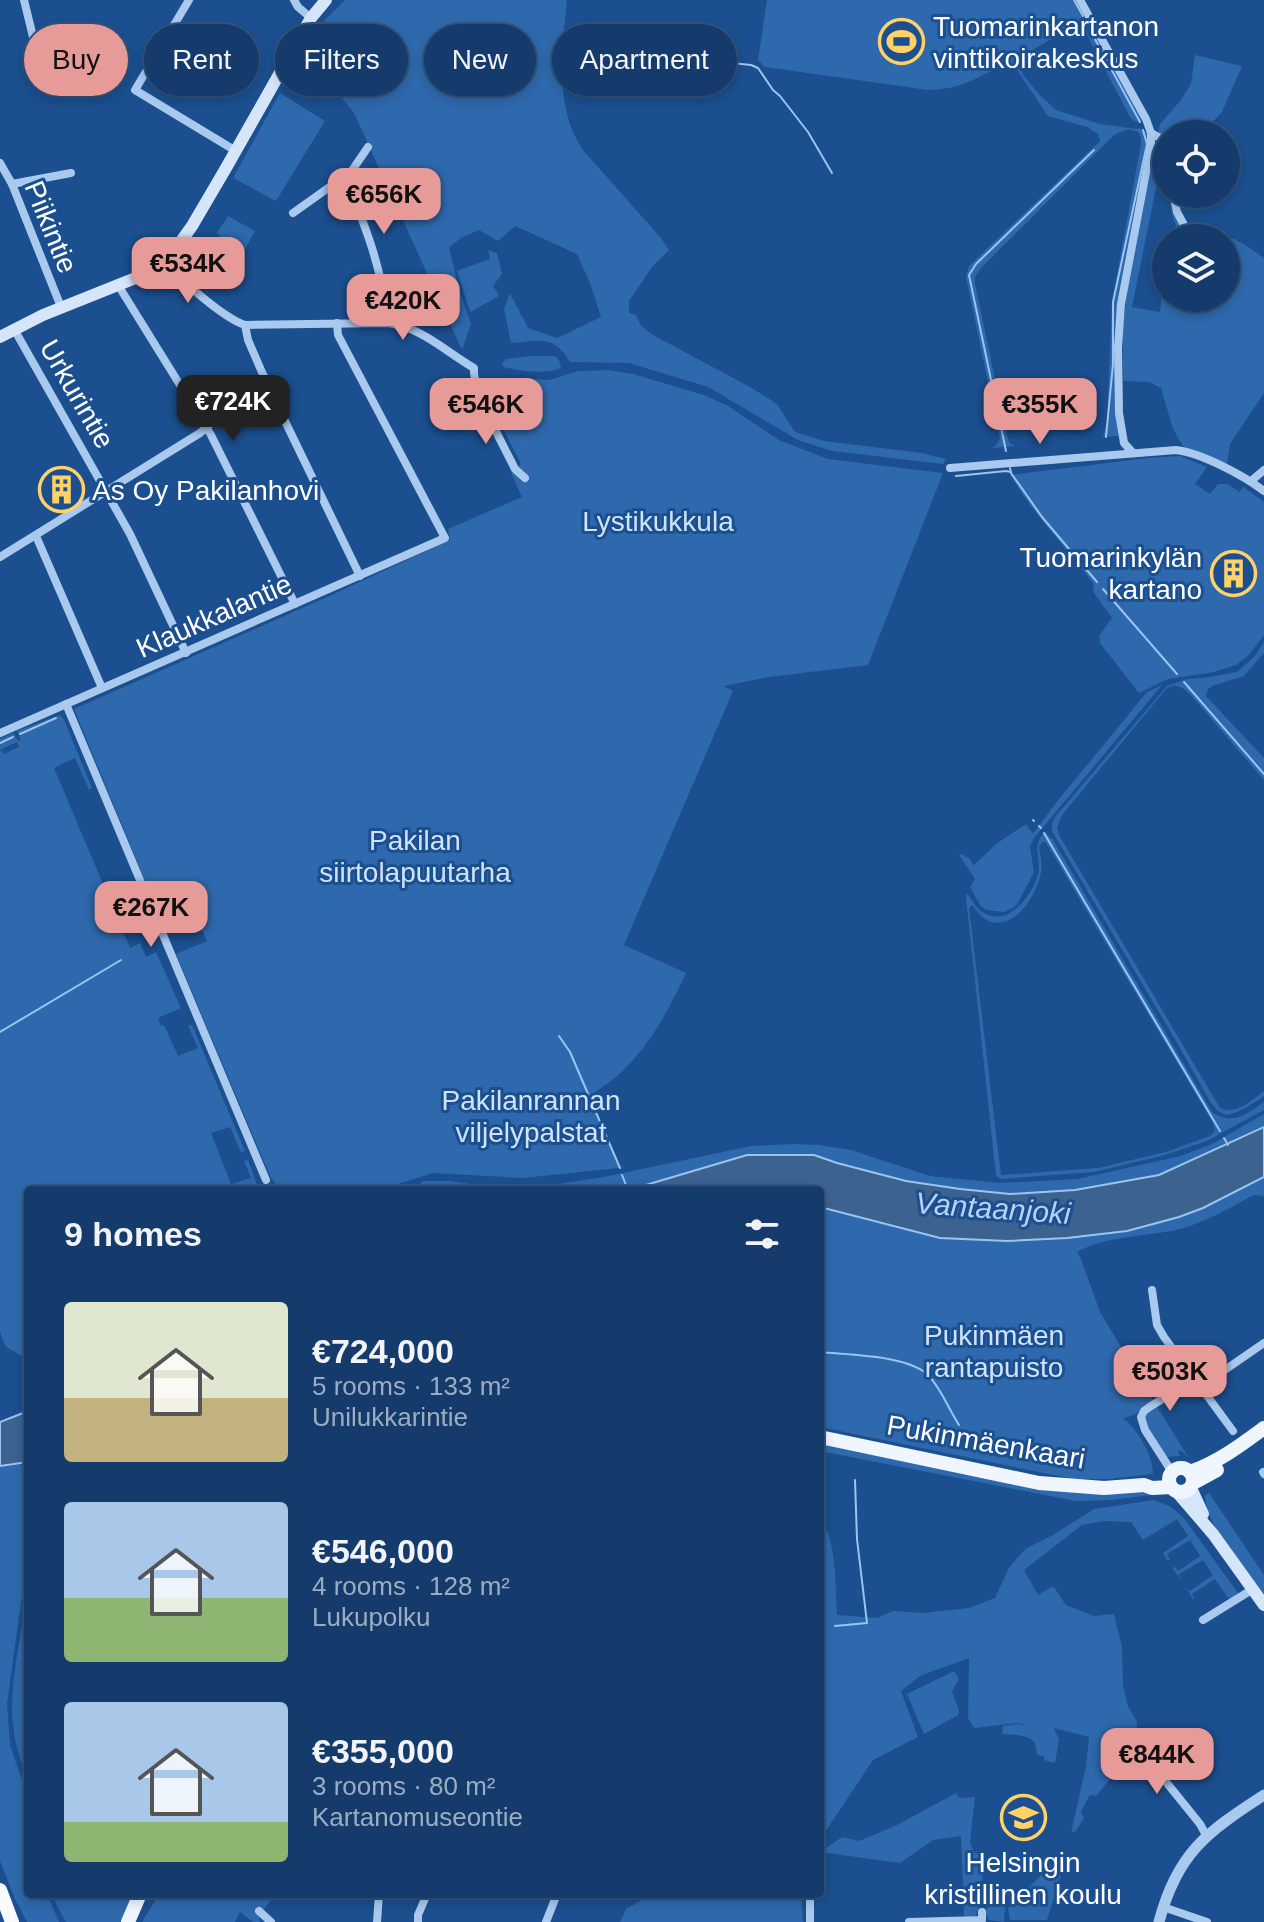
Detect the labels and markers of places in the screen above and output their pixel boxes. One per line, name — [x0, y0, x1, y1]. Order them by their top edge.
place label: Tuomarinkartanon vinttikoirakeskus — [933, 11, 1159, 74]
sports icon: Tuomarinkartanon vinttikoirakeskus — [878, 18, 926, 66]
pin: €656K — [328, 168, 440, 236]
pin: €534K — [132, 237, 244, 305]
pin: €420K — [347, 274, 459, 342]
pin: €724K — [177, 375, 289, 443]
pin: €546K — [430, 378, 542, 446]
pin: €355K — [984, 378, 1096, 446]
building icon: As Oy Pakilanhovi — [37, 466, 85, 514]
place label: As Oy Pakilanhovi — [92, 475, 319, 506]
place label: Tuomarinkylän kartano — [1019, 542, 1202, 605]
building icon: Tuomarinkylän kartano — [1209, 549, 1257, 597]
pin: €267K — [95, 881, 207, 949]
pin: €503K — [1114, 1345, 1226, 1413]
pin: €844K — [1101, 1728, 1213, 1796]
school or university icon: Helsingin kristillinen koulu — [999, 1794, 1047, 1842]
place label: Helsingin kristillinen koulu — [924, 1847, 1122, 1910]

